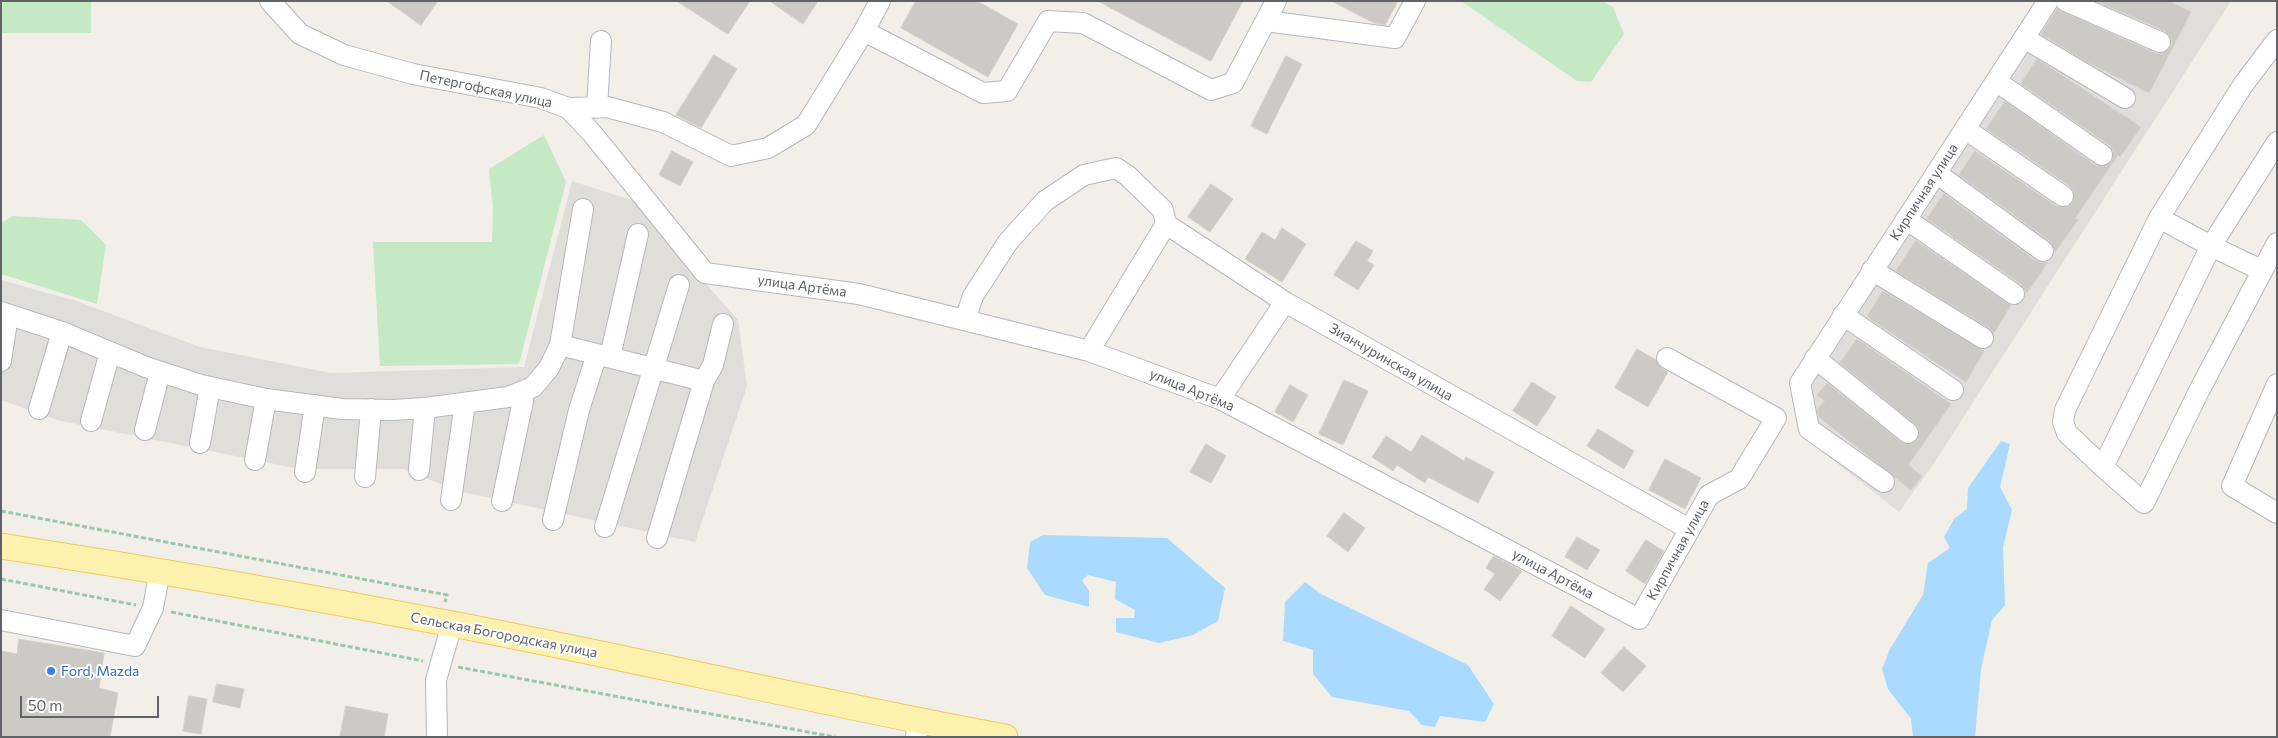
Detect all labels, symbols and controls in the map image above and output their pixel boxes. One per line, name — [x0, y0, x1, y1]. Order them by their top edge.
street label: Петергофская улица — [418, 67, 554, 111]
street label: Кирпичная улица — [1886, 140, 1962, 244]
street label: улица Артёма — [756, 271, 848, 301]
street label: Зианчуринская улица — [1326, 320, 1456, 404]
street label: улица Артёма — [1147, 365, 1237, 415]
street label: Кирпичная улица — [1643, 497, 1713, 603]
street label: улица Артёма — [1509, 546, 1597, 602]
street label: Сельская Богородская улица — [409, 609, 599, 661]
place label: Ford, Mazda — [61, 663, 139, 679]
marker: Ford, Mazda — [45, 665, 57, 677]
scale bar — [22, 686, 161, 718]
text: 50 m — [28, 696, 62, 714]

